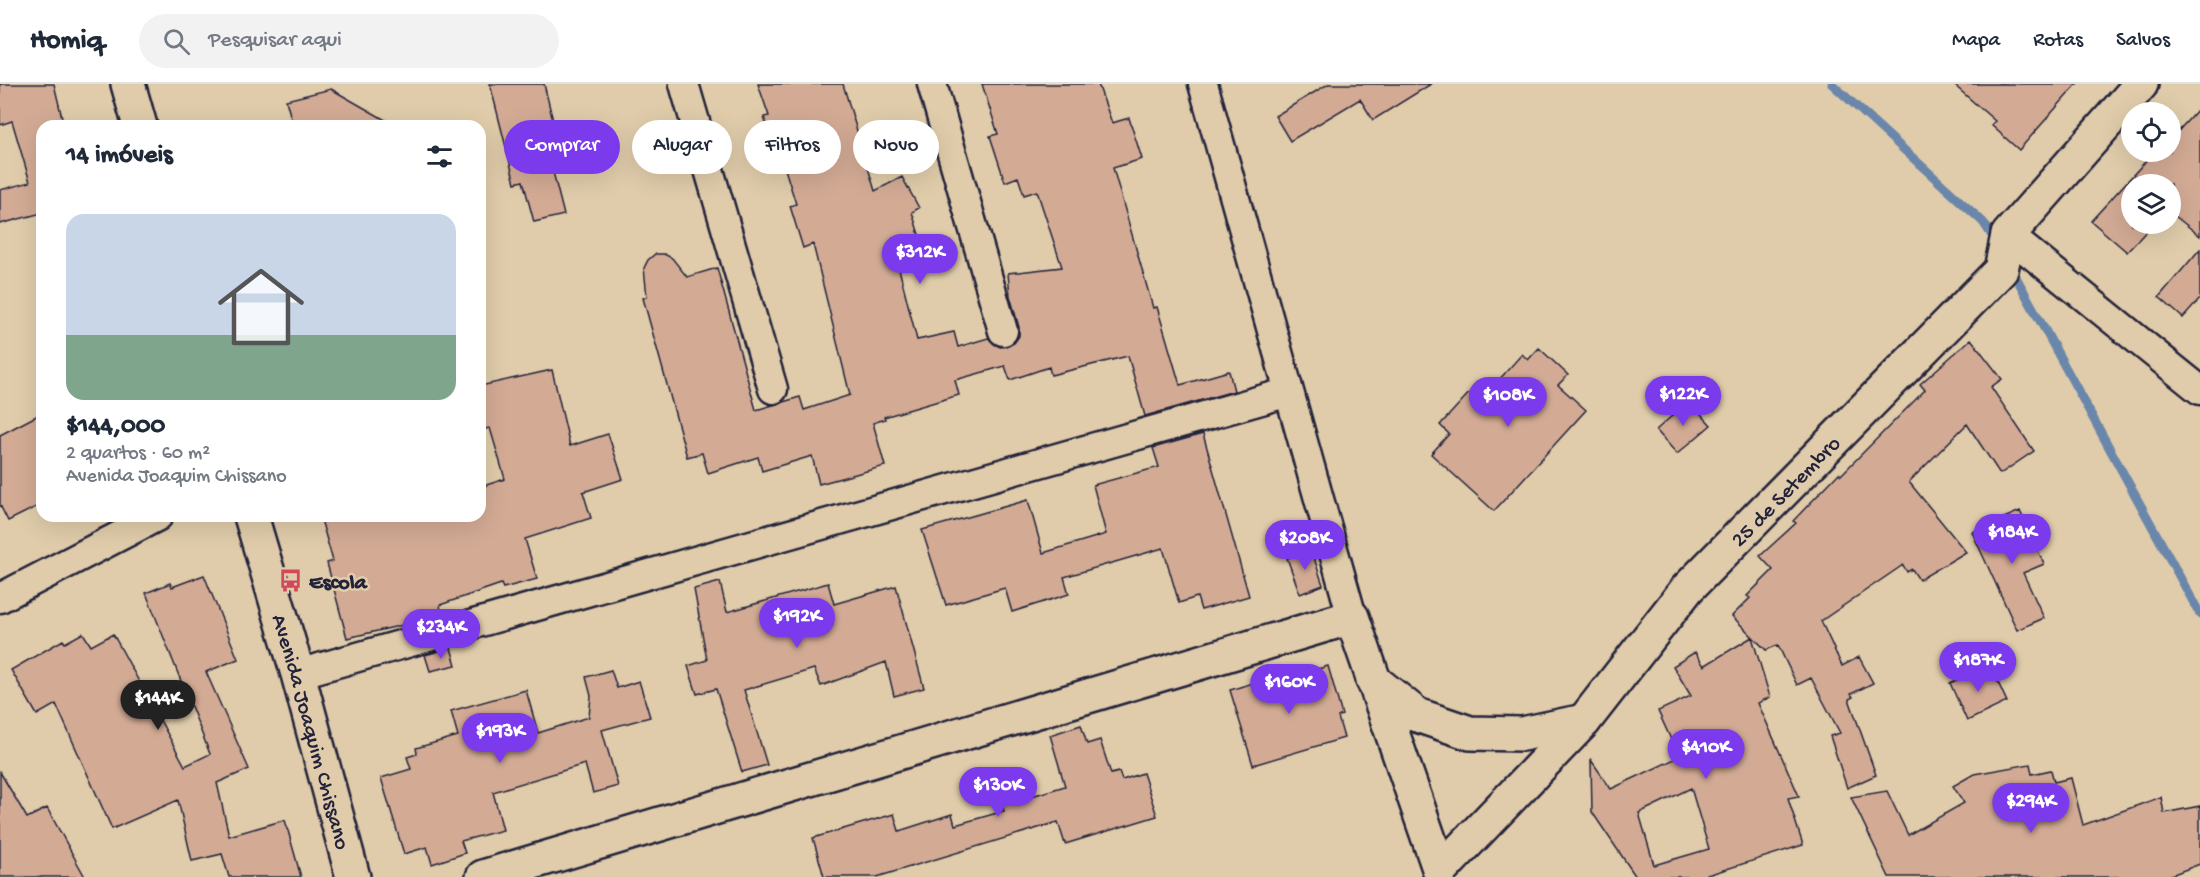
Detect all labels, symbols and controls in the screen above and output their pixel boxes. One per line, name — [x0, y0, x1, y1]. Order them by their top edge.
search box — [139, 14, 559, 68]
text: Homiq — [30, 25, 103, 58]
icon: search — [160, 25, 193, 58]
text: Pesquisar aqui — [208, 28, 342, 54]
text: Mapa — [1952, 29, 2000, 54]
text: Rotas — [2033, 29, 2083, 54]
text: Salvos — [2116, 29, 2170, 54]
map controls — [2121, 102, 2181, 234]
button: locate — [2121, 102, 2181, 162]
chip: Comprar — [504, 120, 620, 174]
chip: Alugar — [632, 120, 732, 174]
chip: Filtros — [744, 120, 841, 174]
chip: Novo — [853, 120, 939, 174]
icon: filters — [423, 140, 456, 173]
text: 14 imóveis — [66, 141, 173, 172]
button: layers — [2121, 174, 2181, 234]
pin: $312K — [878, 234, 962, 285]
text: $312K — [896, 242, 944, 265]
icon: home — [207, 253, 315, 361]
pin: $122K — [1641, 376, 1725, 427]
pin: $108K — [1466, 377, 1550, 428]
text: $122K — [1659, 384, 1707, 407]
text: $108K — [1483, 385, 1533, 408]
text: $144,000 — [66, 412, 165, 443]
street label: 25 de Setembro — [1727, 432, 1847, 554]
text: 2 quartos · 60 m² — [66, 443, 210, 466]
text: Avenida Joaquim Chissano — [66, 466, 287, 489]
pin: $184K — [1970, 514, 2054, 565]
pin: $208K — [1263, 520, 1347, 571]
text: $184K — [1988, 522, 2036, 545]
text: $208K — [1279, 528, 1331, 551]
bus stop icon: Escola — [278, 567, 304, 593]
place label: Escola — [309, 571, 369, 597]
pin: $192K — [755, 598, 839, 649]
text: $192K — [773, 606, 821, 629]
pin: $234K — [399, 609, 483, 660]
street label: Avenida Joaquim Chissano — [264, 612, 354, 853]
text: $234K — [416, 617, 466, 640]
pin: $187K — [1936, 642, 2020, 693]
text: $187K — [1953, 650, 2003, 673]
pin: $160K — [1247, 664, 1331, 715]
text: $160K — [1264, 672, 1314, 695]
pin: $144K — [116, 680, 200, 731]
text: $144K — [134, 688, 182, 711]
pin: $193K — [458, 713, 542, 764]
text: $193K — [476, 721, 524, 744]
pin: $410K — [1664, 729, 1748, 780]
text: $410K — [1682, 737, 1730, 760]
pin: $130K — [956, 767, 1040, 818]
text: $130K — [973, 775, 1023, 798]
pin: $294K — [1989, 783, 2073, 834]
text: $294K — [2006, 791, 2056, 814]

